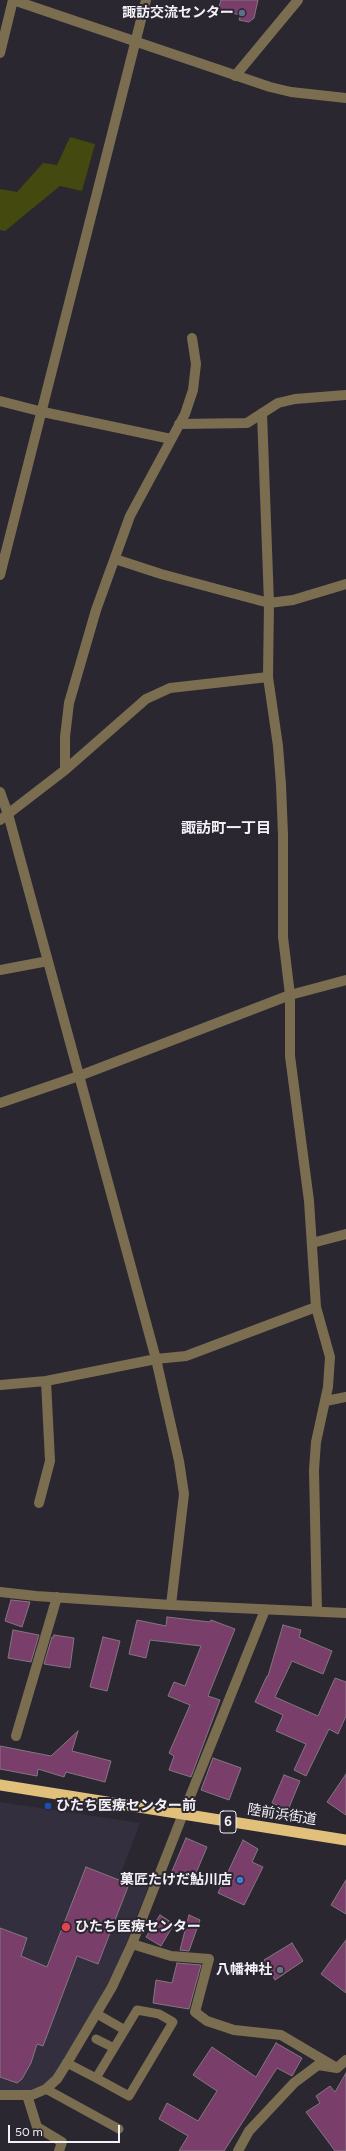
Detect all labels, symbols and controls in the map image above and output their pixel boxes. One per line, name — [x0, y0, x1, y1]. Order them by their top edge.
place label: 諏訪交流センター — [122, 5, 234, 21]
marker: 諏訪交流センター — [237, 8, 247, 18]
district label: 諏訪町一丁目 — [181, 820, 271, 838]
place label: ひたち医療センター前 — [56, 1798, 196, 1814]
marker: ひたち医療センター前 — [43, 1801, 53, 1811]
street label: 陸前浜街道 — [246, 1801, 318, 1829]
road number: 6 — [220, 1811, 236, 1833]
place label: 菓匠たけだ鮎川店 — [120, 1872, 232, 1888]
marker: 菓匠たけだ鮎川店 — [235, 1875, 245, 1885]
place label: ひたち医療センター — [75, 1919, 201, 1935]
marker: ひたち医療センター — [60, 1921, 72, 1933]
place label: 八幡神社 — [216, 1962, 272, 1978]
marker: 八幡神社 — [275, 1965, 285, 1975]
scale bar — [10, 2117, 122, 2143]
text: 50 m — [15, 2125, 43, 2139]

